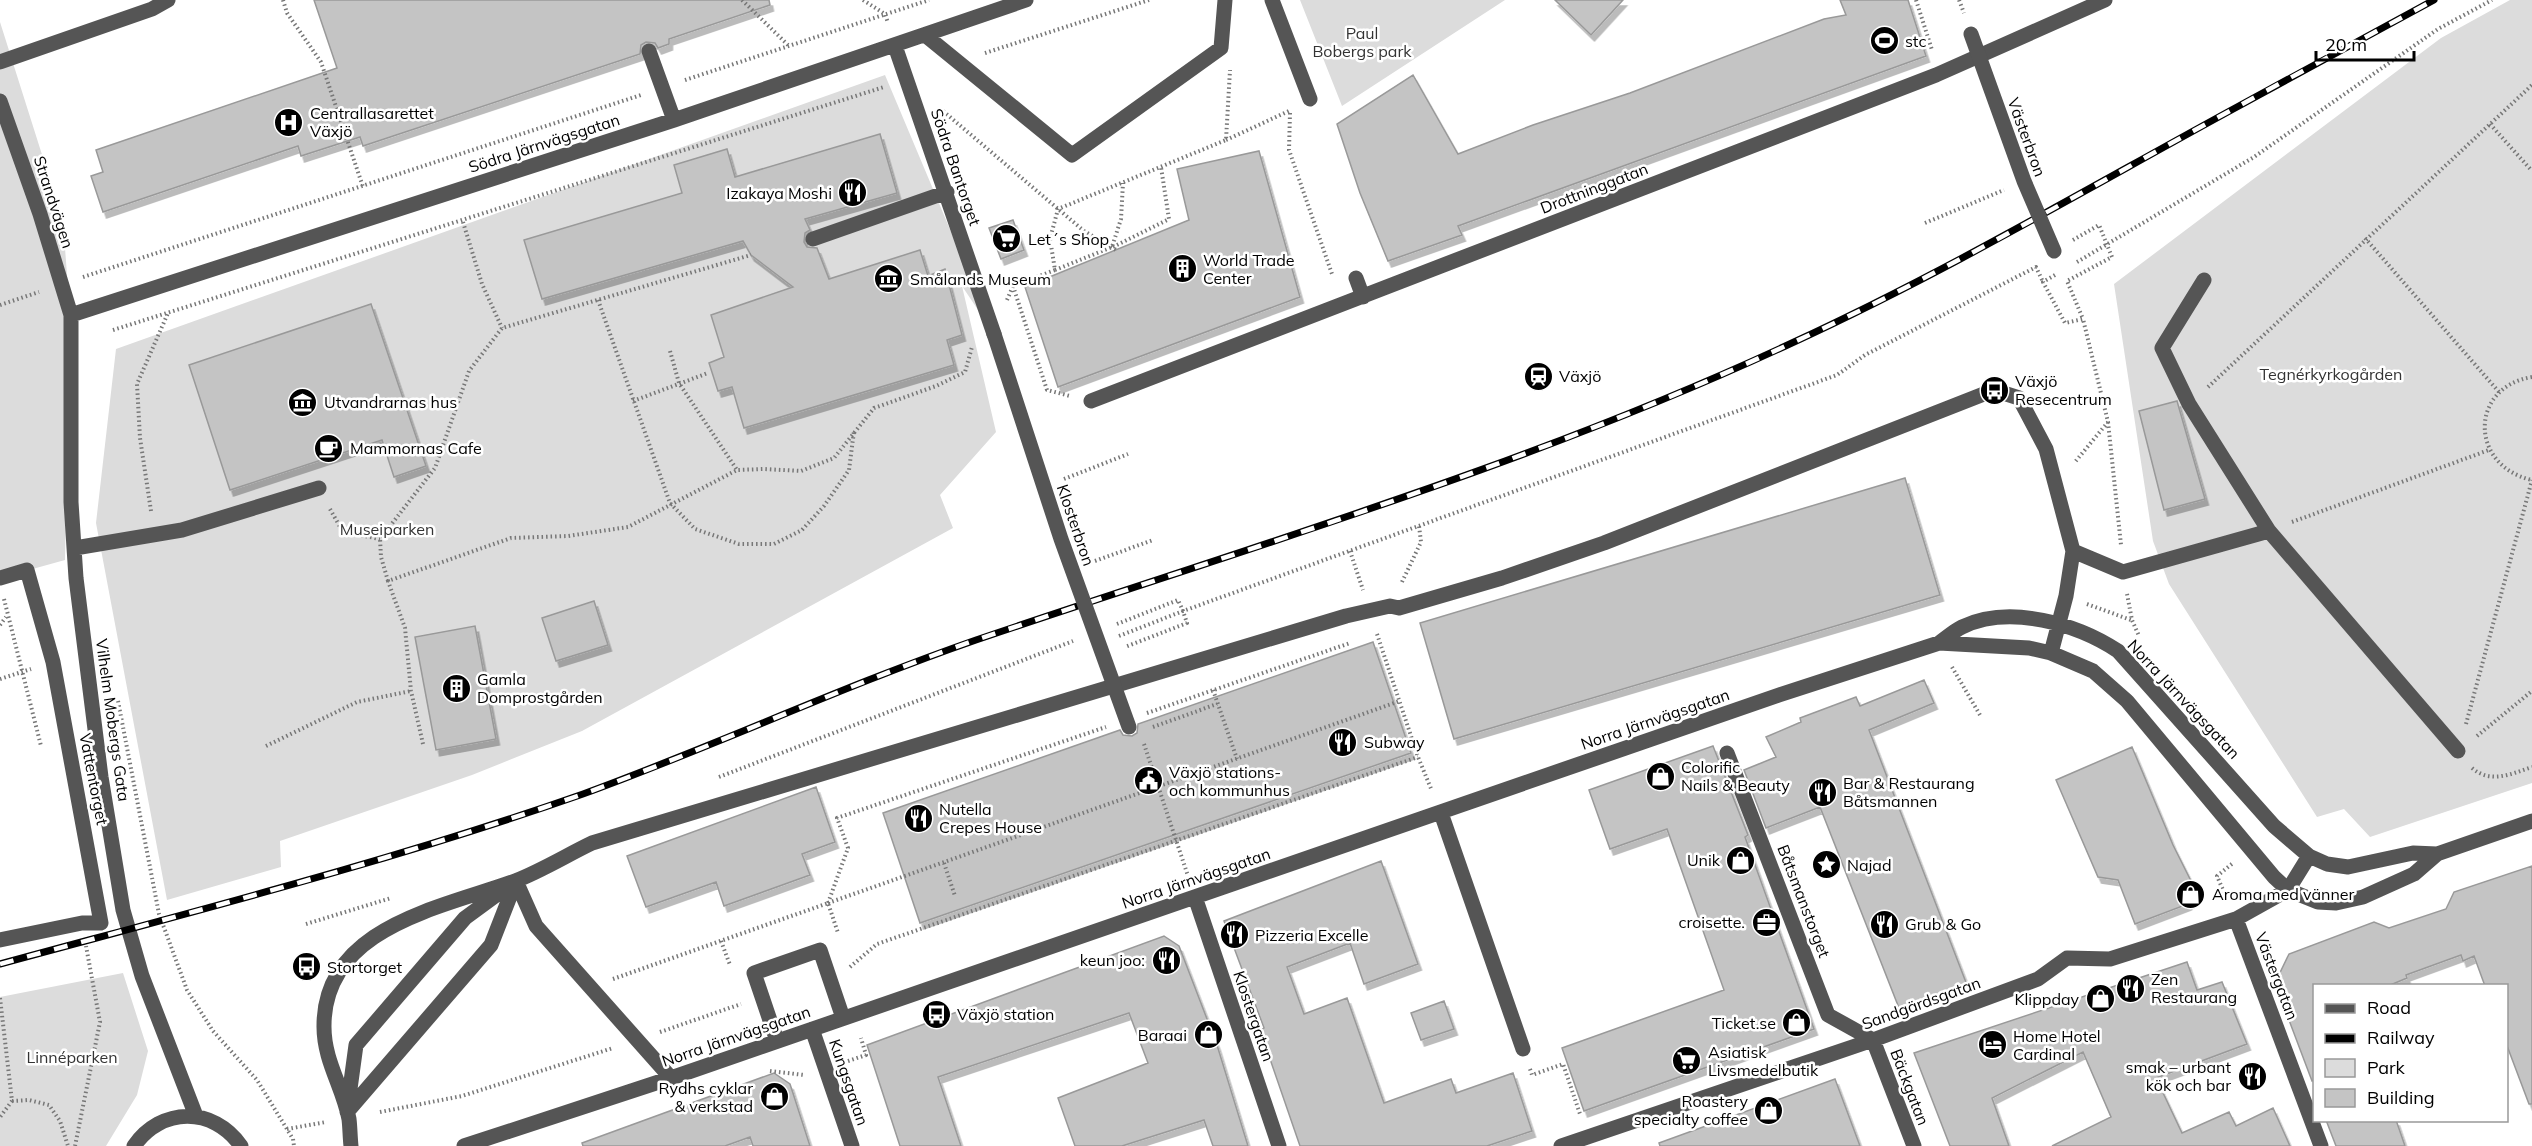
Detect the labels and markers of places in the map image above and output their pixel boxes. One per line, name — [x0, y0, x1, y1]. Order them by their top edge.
sports icon: stc — [1868, 25, 1900, 57]
place label: stc — [1905, 31, 1926, 51]
place label: Centrallasarettet Växjö — [310, 103, 434, 141]
hospital icon: Centrallasarettet Växjö — [273, 106, 305, 138]
restaurant icon: Izakaya Moshi — [837, 177, 869, 209]
place label: Izakaya Moshi — [726, 183, 832, 203]
supermarket icon: Let´s Shop — [991, 223, 1023, 255]
place label: Let´s Shop — [1028, 229, 1109, 249]
place label: World Trade Center — [1203, 250, 1294, 288]
building icon: World Trade Center — [1166, 253, 1198, 285]
museum icon: Smålands Museum — [873, 263, 905, 295]
place label: Smålands Museum — [910, 269, 1051, 289]
station icon: Växjö — [1522, 360, 1554, 392]
place label: Växjö — [1559, 366, 1601, 386]
place label: Växjö Resecentrum — [2015, 371, 2112, 409]
bus stop icon: Växjö Resecentrum — [1978, 374, 2010, 406]
museum icon: Utvandrarnas hus — [287, 386, 319, 418]
place label: Utvandrarnas hus — [324, 392, 457, 412]
cafe icon: Mammornas Cafe — [313, 432, 345, 464]
place label: Mammornas Cafe — [350, 438, 482, 458]
place label: Gamla Domprostgården — [477, 669, 603, 707]
building icon: Gamla Domprostgården — [440, 672, 472, 704]
restaurant icon: Subway — [1327, 726, 1359, 758]
place label: Subway — [1364, 732, 1425, 752]
place label: Colorific Nails & Beauty — [1681, 757, 1790, 795]
shop icon: Colorific Nails & Beauty — [1644, 760, 1676, 792]
place label: Växjö stations- och kommunhus — [1169, 762, 1290, 800]
public building icon: Växjö stations- och kommunhus — [1132, 765, 1164, 797]
place label: Bar & Restaurang Båtsmannen — [1843, 773, 1975, 811]
restaurant icon: Bar & Restaurang Båtsmannen — [1806, 776, 1838, 808]
place label: Nutella Crepes House — [939, 799, 1042, 837]
restaurant icon: Nutella Crepes House — [902, 802, 934, 834]
shop icon: Unik — [1725, 844, 1757, 876]
place icon: Najad — [1810, 849, 1842, 881]
place label: Unik — [1687, 850, 1721, 870]
place label: Najad — [1847, 855, 1892, 875]
shop icon: Aroma med vänner — [2175, 878, 2207, 910]
place label: Aroma med vänner — [2212, 884, 2355, 904]
office icon: croisette. — [1750, 906, 1782, 938]
restaurant icon: Grub & Go — [1868, 908, 1900, 940]
place label: croisette. — [1679, 912, 1745, 932]
place label: Grub & Go — [1905, 914, 1981, 934]
restaurant icon: Pizzeria Excelle — [1218, 919, 1250, 951]
place label: Pizzeria Excelle — [1255, 925, 1368, 945]
restaurant icon: keun joo: — [1150, 944, 1182, 976]
place label: keun joo: — [1080, 950, 1145, 970]
bus stop icon: Stortorget — [290, 951, 322, 983]
place label: Stortorget — [327, 957, 403, 977]
place label: Zen Restaurang — [2151, 969, 2237, 1007]
restaurant icon: Zen Restaurang — [2114, 972, 2146, 1004]
shop icon: Klippday — [2084, 983, 2116, 1015]
place label: Klippday — [2014, 989, 2080, 1009]
bus stop icon: Växjö station — [920, 998, 952, 1030]
place label: Växjö station — [957, 1004, 1054, 1024]
shop icon: Ticket.se — [1781, 1007, 1813, 1039]
place label: Ticket.se — [1712, 1013, 1776, 1033]
shop icon: Baraai — [1192, 1019, 1224, 1051]
place label: Baraai — [1138, 1025, 1187, 1045]
place label: Home Hotel Cardinal — [2013, 1026, 2101, 1064]
hotel icon: Home Hotel Cardinal — [1976, 1029, 2008, 1061]
place label: Asiatisk Livsmedelbutik — [1708, 1042, 1819, 1080]
supermarket icon: Asiatisk Livsmedelbutik — [1671, 1045, 1703, 1077]
place label: smak – urbant kök och bar — [2126, 1057, 2231, 1095]
restaurant icon: smak – urbant kök och bar — [2236, 1060, 2268, 1092]
place label: Rydhs cyklar & verkstad — [659, 1078, 753, 1116]
shop icon: Rydhs cyklar & verkstad — [758, 1081, 790, 1113]
place label: Roastery specialty coffee — [1634, 1091, 1748, 1129]
shop icon: Roastery specialty coffee — [1753, 1094, 1785, 1126]

